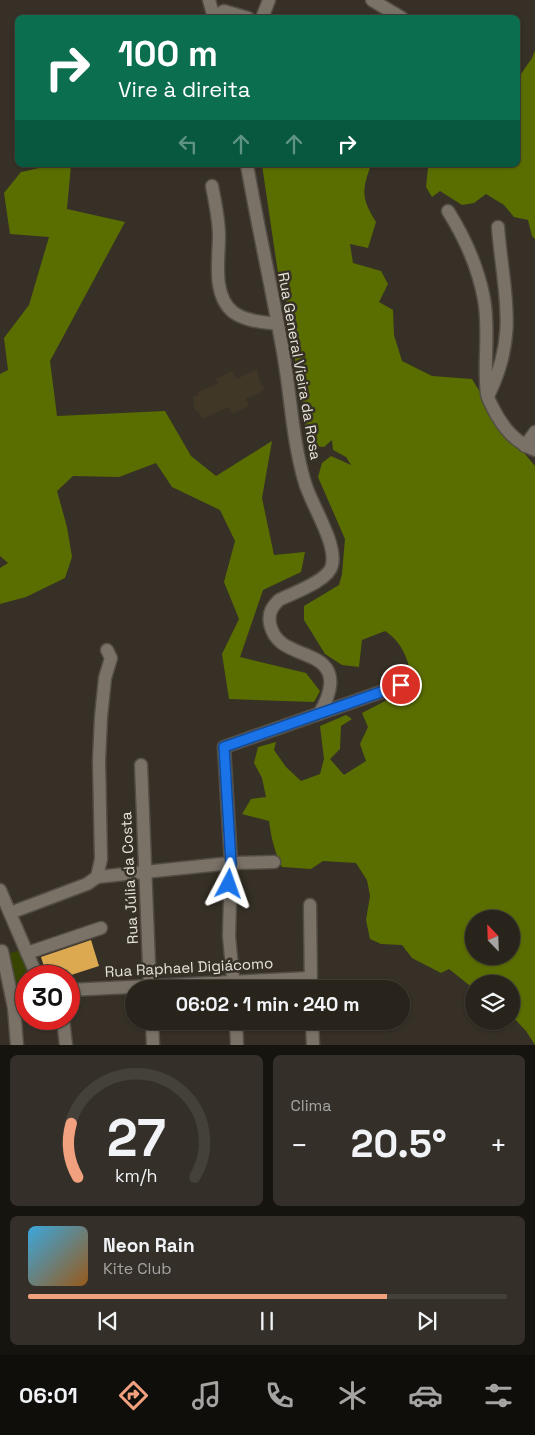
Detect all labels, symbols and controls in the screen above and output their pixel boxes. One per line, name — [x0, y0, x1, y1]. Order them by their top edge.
text: 100 m — [118, 32, 218, 76]
icon: right — [35, 35, 100, 100]
text: Vire à direita — [118, 75, 250, 103]
icon: left — [174, 130, 202, 158]
icon: ahead — [227, 130, 255, 158]
icon: ahead — [280, 130, 308, 158]
icon: right — [333, 130, 361, 158]
street label: Rua General Vieira da Rosa — [274, 271, 326, 462]
pin — [380, 664, 422, 706]
icon: arrive — [387, 671, 415, 699]
street label: Rua Júlia da Costa — [116, 811, 142, 945]
position arrow — [202, 857, 254, 909]
north arrow — [465, 910, 520, 965]
map controls — [465, 910, 520, 1030]
street label: Rua Raphael Digiácomo — [104, 953, 274, 981]
speed limit sign: 30 — [15, 965, 80, 1030]
button: layers — [465, 975, 520, 1030]
text: 06:02 · 1 min · 240 m — [176, 992, 359, 1017]
text: Clima — [291, 1095, 332, 1116]
text: 27 — [107, 1105, 166, 1171]
text: 20.5° — [351, 1120, 447, 1168]
text: − — [291, 1127, 308, 1163]
text: + — [490, 1127, 507, 1163]
text: km/h — [115, 1164, 158, 1187]
text: Neon Rain — [103, 1233, 195, 1258]
text: Kite Club — [103, 1258, 172, 1279]
icon: previous — [94, 1307, 122, 1335]
icon: pause — [253, 1307, 281, 1335]
icon: next — [413, 1307, 441, 1335]
icon: directions — [116, 1378, 151, 1413]
icon: music — [189, 1378, 224, 1413]
icon: phone — [262, 1378, 297, 1413]
icon: climate — [335, 1378, 370, 1413]
icon: car — [408, 1378, 443, 1413]
icon: filters — [481, 1378, 516, 1413]
text: 06:01 — [19, 1381, 78, 1409]

